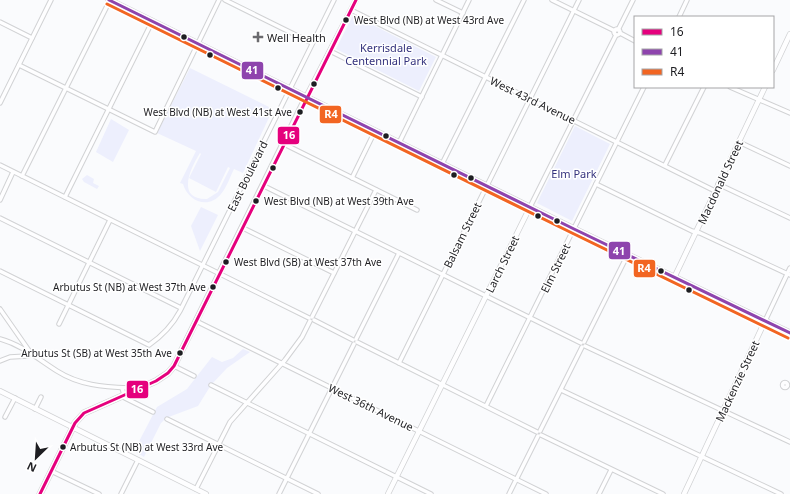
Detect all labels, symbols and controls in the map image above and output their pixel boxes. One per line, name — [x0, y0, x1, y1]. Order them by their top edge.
place label: West Blvd (NB) at West 43rd Ave — [354, 13, 504, 27]
marker: West Blvd (NB) at West 43rd Ave — [341, 15, 351, 25]
legend — [634, 16, 774, 88]
text: 16 — [670, 23, 684, 40]
place label: Well Health — [267, 30, 326, 45]
marker: Well Health — [252, 31, 264, 43]
unlabelled marker — [179, 32, 189, 42]
park label: Kerrisdale Centennial Park — [345, 40, 427, 68]
text: 41 — [670, 43, 684, 60]
unlabelled marker — [205, 50, 215, 60]
line badge: 41 — [241, 61, 264, 80]
text: 41 — [246, 62, 258, 77]
text: R4 — [670, 63, 684, 80]
street label: West 43rd Avenue — [488, 73, 578, 127]
unlabelled marker — [309, 79, 319, 89]
unlabelled marker — [273, 83, 283, 93]
place label: West Blvd (NB) at West 41st Ave — [144, 105, 292, 119]
line badge: R4 — [319, 105, 342, 124]
text: R4 — [324, 106, 338, 121]
marker: West Blvd (NB) at West 41st Ave — [295, 107, 305, 117]
line badge: 16 — [277, 126, 300, 145]
text: 16 — [283, 127, 295, 142]
unlabelled marker — [381, 131, 391, 141]
street label: East Boulevard — [223, 138, 271, 214]
street label: Macdonald Street — [694, 138, 746, 226]
unlabelled marker — [268, 163, 278, 173]
park label: Elm Park — [551, 166, 597, 181]
unlabelled marker — [449, 170, 459, 180]
unlabelled marker — [466, 173, 476, 183]
place label: West Blvd (NB) at West 39th Ave — [264, 194, 414, 208]
marker: West Blvd (NB) at West 39th Ave — [251, 196, 261, 206]
street label: Balsam Street — [440, 200, 484, 270]
unlabelled marker — [533, 211, 543, 221]
unlabelled marker — [552, 216, 562, 226]
street label: Larch Street — [482, 233, 522, 295]
street label: Elm Street — [537, 241, 573, 295]
line badge: 41 — [608, 241, 631, 260]
text: 41 — [613, 243, 625, 258]
place label: West Blvd (SB) at West 37th Ave — [234, 255, 382, 269]
marker: West Blvd (SB) at West 37th Ave — [221, 257, 231, 267]
line badge: R4 — [633, 259, 656, 278]
text: R4 — [637, 260, 651, 275]
unlabelled marker — [656, 266, 666, 276]
place label: Arbutus St (NB) at West 37th Ave — [53, 280, 206, 294]
marker: Arbutus St (NB) at West 37th Ave — [208, 282, 218, 292]
unlabelled marker — [684, 285, 694, 295]
street label: Mackenzie Street — [712, 338, 762, 424]
place label: Arbutus St (SB) at West 35th Ave — [21, 346, 172, 360]
marker: Arbutus St (SB) at West 35th Ave — [175, 348, 185, 358]
line badge: 16 — [126, 380, 149, 399]
street label: West 36th Avenue — [326, 380, 416, 434]
text: 16 — [131, 381, 143, 396]
north arrow — [16, 438, 56, 478]
place label: Arbutus St (NB) at West 33rd Ave — [70, 440, 224, 454]
marker: Arbutus St (NB) at West 33rd Ave — [58, 442, 68, 452]
text: N — [24, 459, 39, 476]

